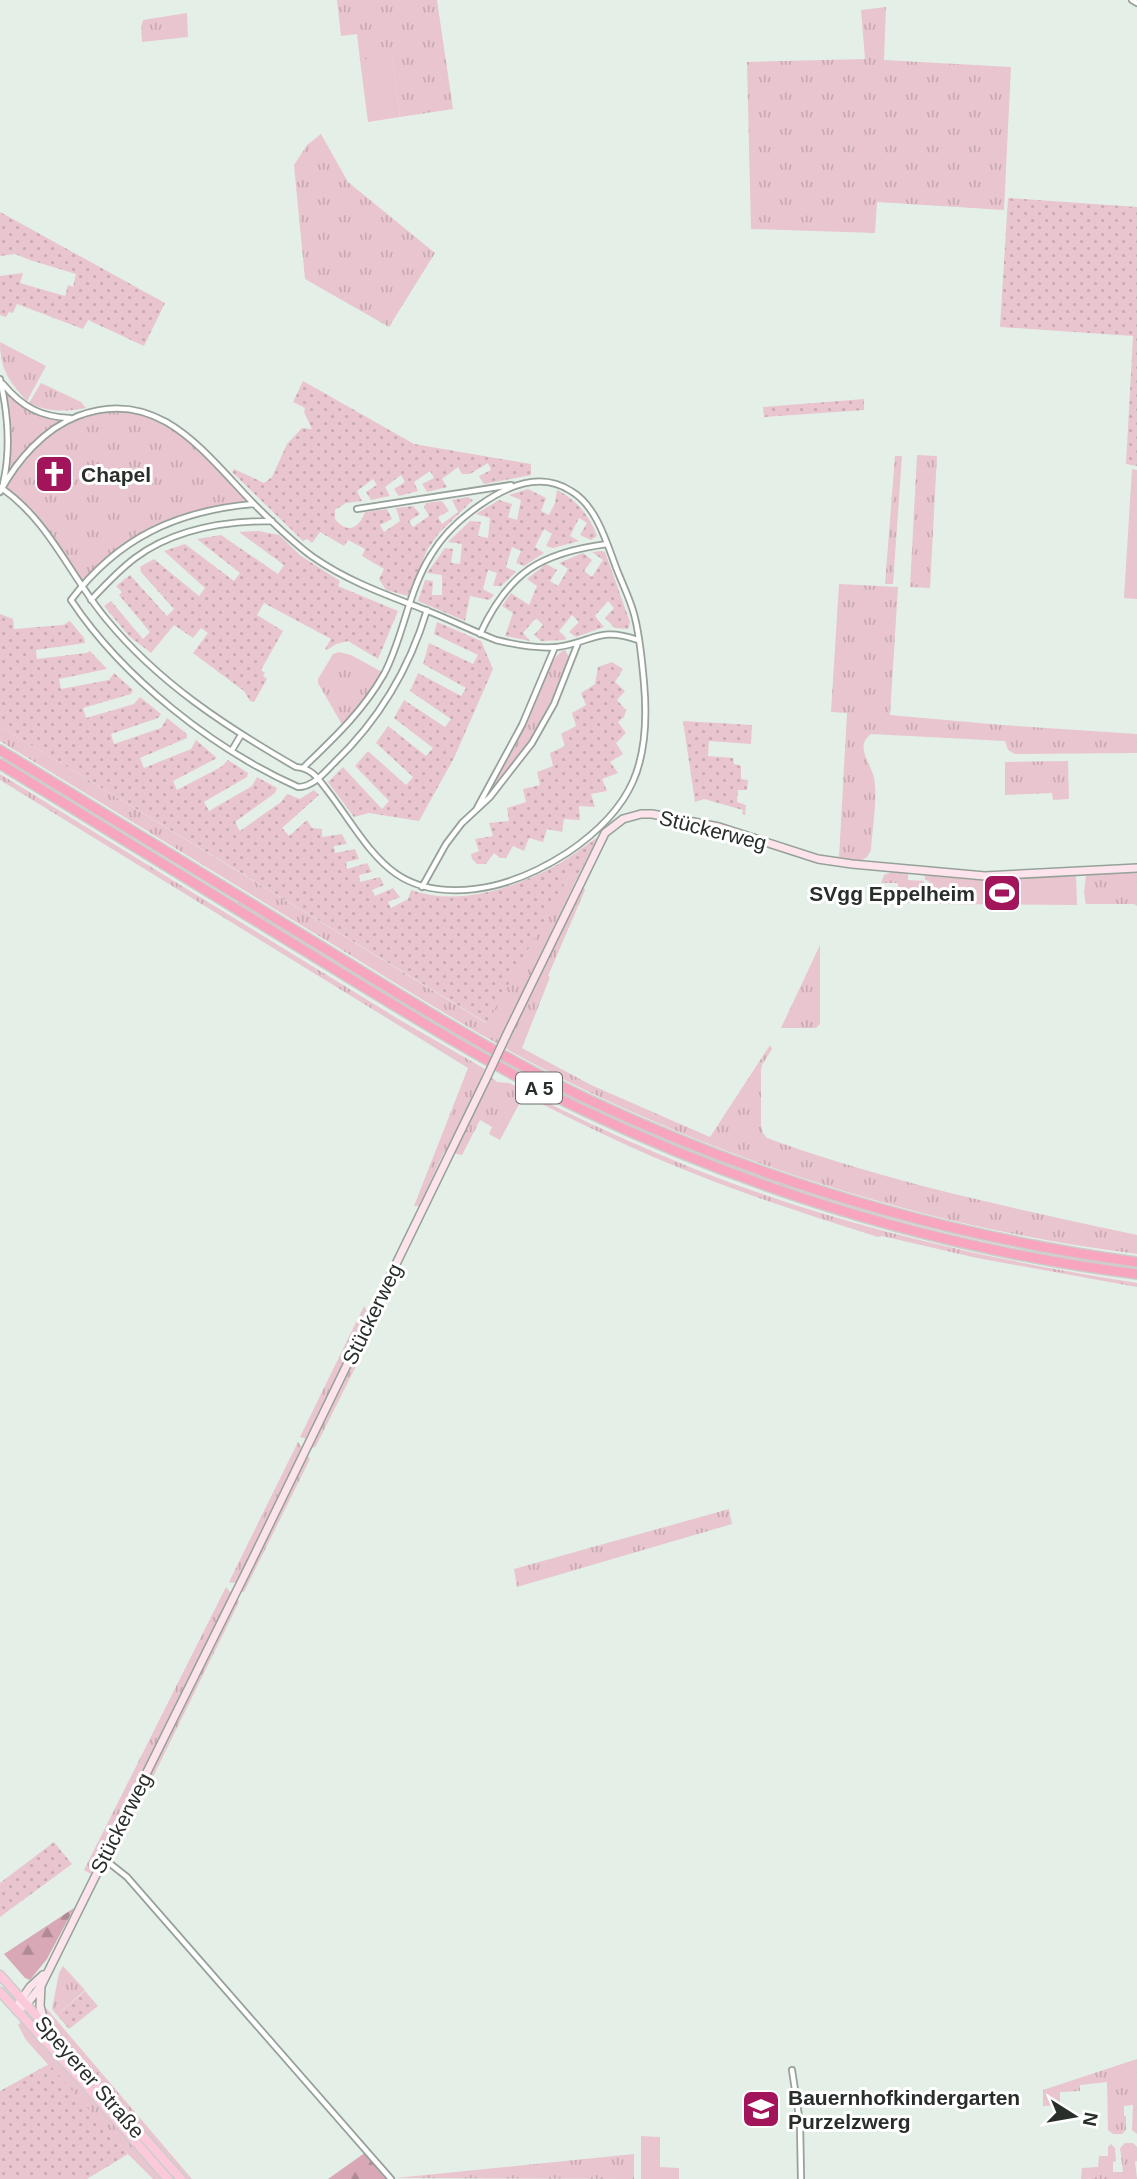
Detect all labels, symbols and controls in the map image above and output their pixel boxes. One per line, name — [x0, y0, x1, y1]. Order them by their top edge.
church icon: Chapel — [33, 453, 75, 495]
place label: Chapel — [81, 463, 151, 486]
street label: Stückerweg — [657, 806, 769, 854]
sports icon: SVgg Eppelheim — [981, 872, 1023, 914]
place label: SVgg Eppelheim — [809, 882, 975, 905]
road number: A 5 — [516, 1072, 562, 1104]
street label: Stückerweg — [338, 1260, 406, 1368]
street label: Stückerweg — [86, 1769, 156, 1877]
street label: Speyerer Straße — [31, 2011, 149, 2143]
north arrow — [1039, 2081, 1109, 2151]
place label: Bauernhofkindergarten Purzelzwerg — [788, 2086, 1020, 2133]
school or university icon: Bauernhofkindergarten Purzelzwerg — [740, 2088, 782, 2130]
text: N — [1079, 2110, 1102, 2128]

